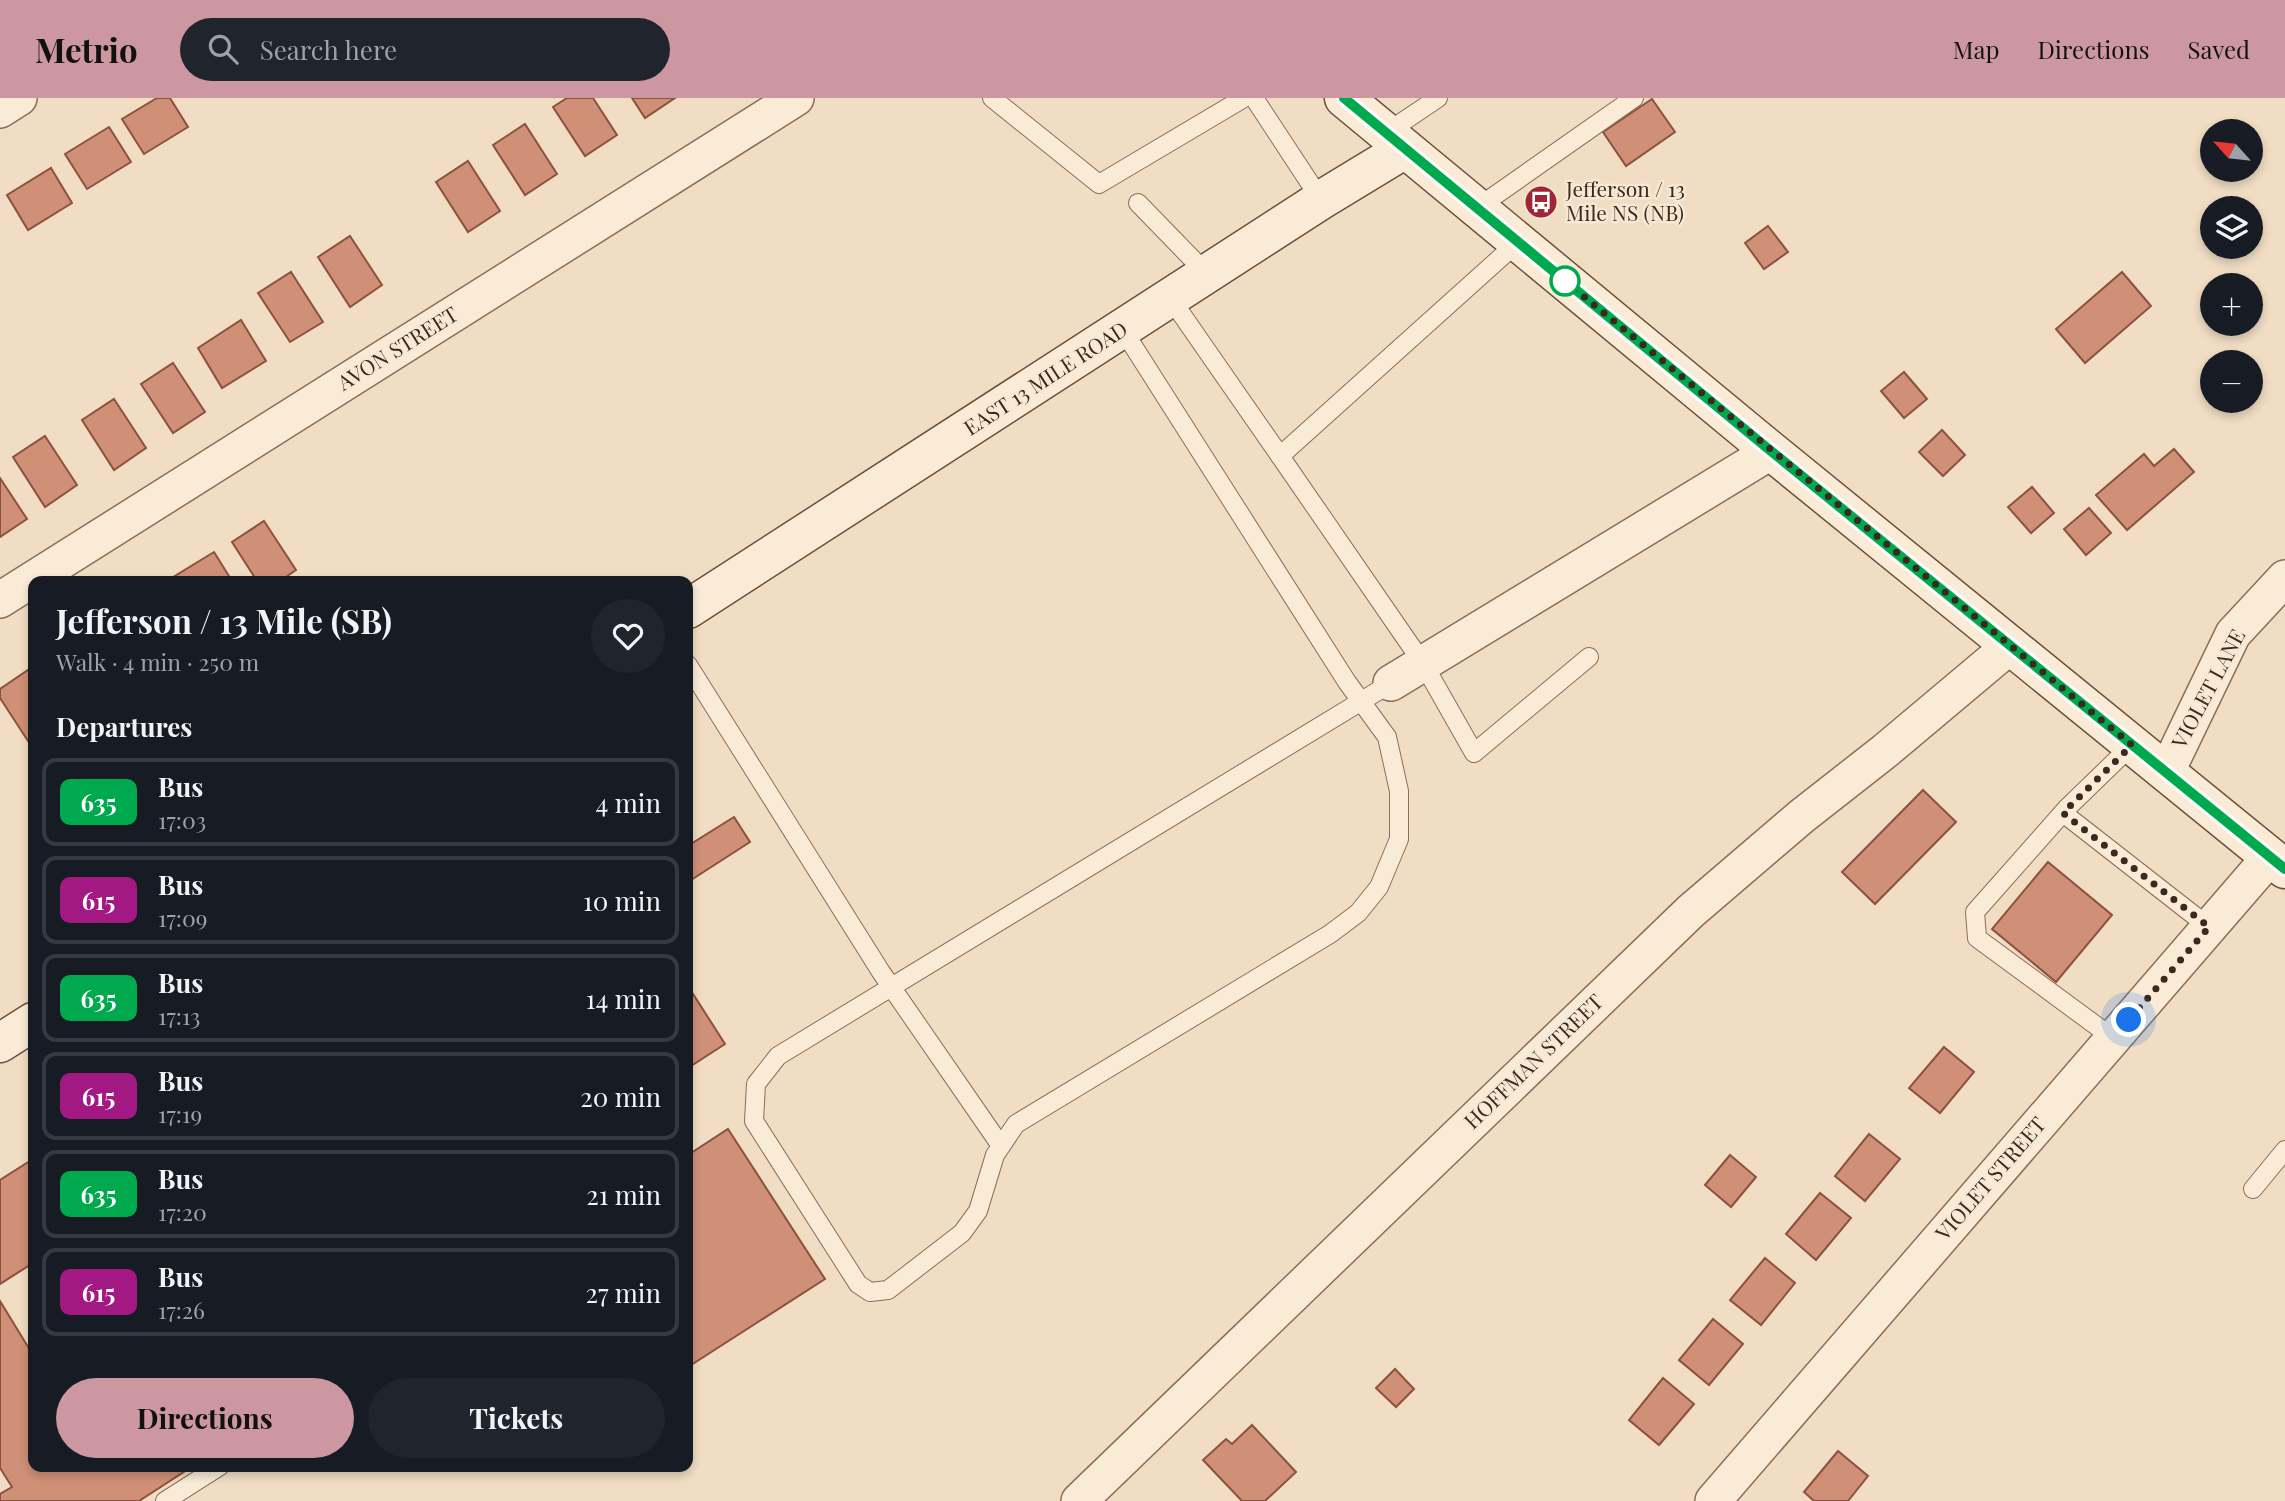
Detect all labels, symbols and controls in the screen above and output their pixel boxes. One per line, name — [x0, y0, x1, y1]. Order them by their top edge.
search box — [180, 18, 670, 81]
text: Metrio — [35, 27, 138, 71]
icon: search — [204, 30, 242, 68]
text: Search here — [260, 32, 397, 67]
text: Map — [1953, 33, 1999, 65]
text: Directions — [2037, 33, 2150, 65]
text: Saved — [2188, 33, 2250, 65]
north arrow — [2200, 119, 2263, 182]
map controls — [2200, 119, 2263, 413]
place label: Jefferson / 13 Mile NS (NB) — [1565, 174, 1685, 226]
bus stop icon: Jefferson / 13 Mile NS (NB) — [1522, 183, 1560, 221]
button: layers — [2200, 196, 2263, 259]
unlabelled marker — [1550, 266, 1580, 296]
button: + — [2200, 273, 2263, 336]
street label: AVON STREET — [331, 299, 462, 396]
street label: EAST 13 MILE ROAD — [958, 314, 1132, 441]
button: − — [2200, 350, 2263, 413]
text: Jefferson / 13 Mile (SB) — [56, 598, 392, 642]
button: heart — [591, 599, 665, 673]
street label: VIOLET LANE — [2164, 624, 2250, 753]
text: Walk · 4 min · 250 m — [56, 646, 259, 677]
text: Departures — [56, 709, 192, 744]
text: Bus — [158, 769, 203, 804]
text: 4 min — [595, 785, 661, 820]
text: 635 — [80, 786, 117, 818]
text: 17:03 — [158, 804, 206, 835]
text: Bus — [158, 867, 203, 902]
text: 10 min — [583, 883, 661, 918]
text: 615 — [82, 884, 115, 916]
text: 17:09 — [158, 902, 207, 933]
text: Bus — [158, 965, 203, 1000]
text: 14 min — [586, 981, 661, 1016]
text: 635 — [80, 982, 117, 1014]
street label: HOFFMAN STREET — [1457, 987, 1608, 1134]
text: 17:13 — [158, 1000, 200, 1031]
your location — [2111, 1002, 2146, 1037]
text: Bus — [158, 1063, 203, 1098]
text: 20 min — [580, 1079, 661, 1114]
text: 615 — [82, 1080, 115, 1112]
text: 17:19 — [158, 1098, 202, 1129]
street label: VIOLET STREET — [1927, 1110, 2051, 1246]
text: Bus — [158, 1161, 203, 1196]
text: 21 min — [586, 1177, 661, 1212]
text: 635 — [80, 1178, 117, 1210]
text: 17:20 — [158, 1196, 207, 1227]
text: Bus — [158, 1259, 203, 1294]
text: 27 min — [586, 1275, 661, 1310]
text: 615 — [82, 1276, 115, 1308]
text: 17:26 — [158, 1294, 205, 1325]
button: Directions — [56, 1378, 354, 1458]
button: Tickets — [368, 1378, 665, 1458]

